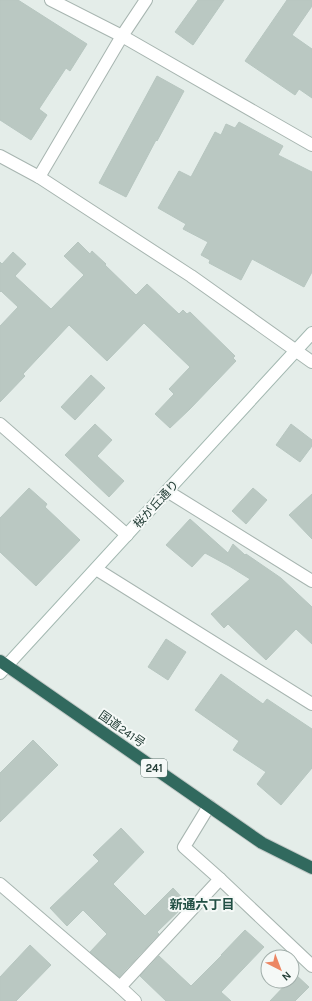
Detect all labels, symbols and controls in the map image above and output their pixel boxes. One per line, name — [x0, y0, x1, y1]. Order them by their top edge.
street label: 桜が丘通り — [130, 477, 182, 531]
street label: 国道241号 — [96, 708, 148, 750]
road number: 241 — [141, 759, 167, 777]
district label: 新通六丁目 — [169, 897, 235, 912]
north arrow — [260, 949, 300, 989]
text: N — [279, 969, 294, 984]

